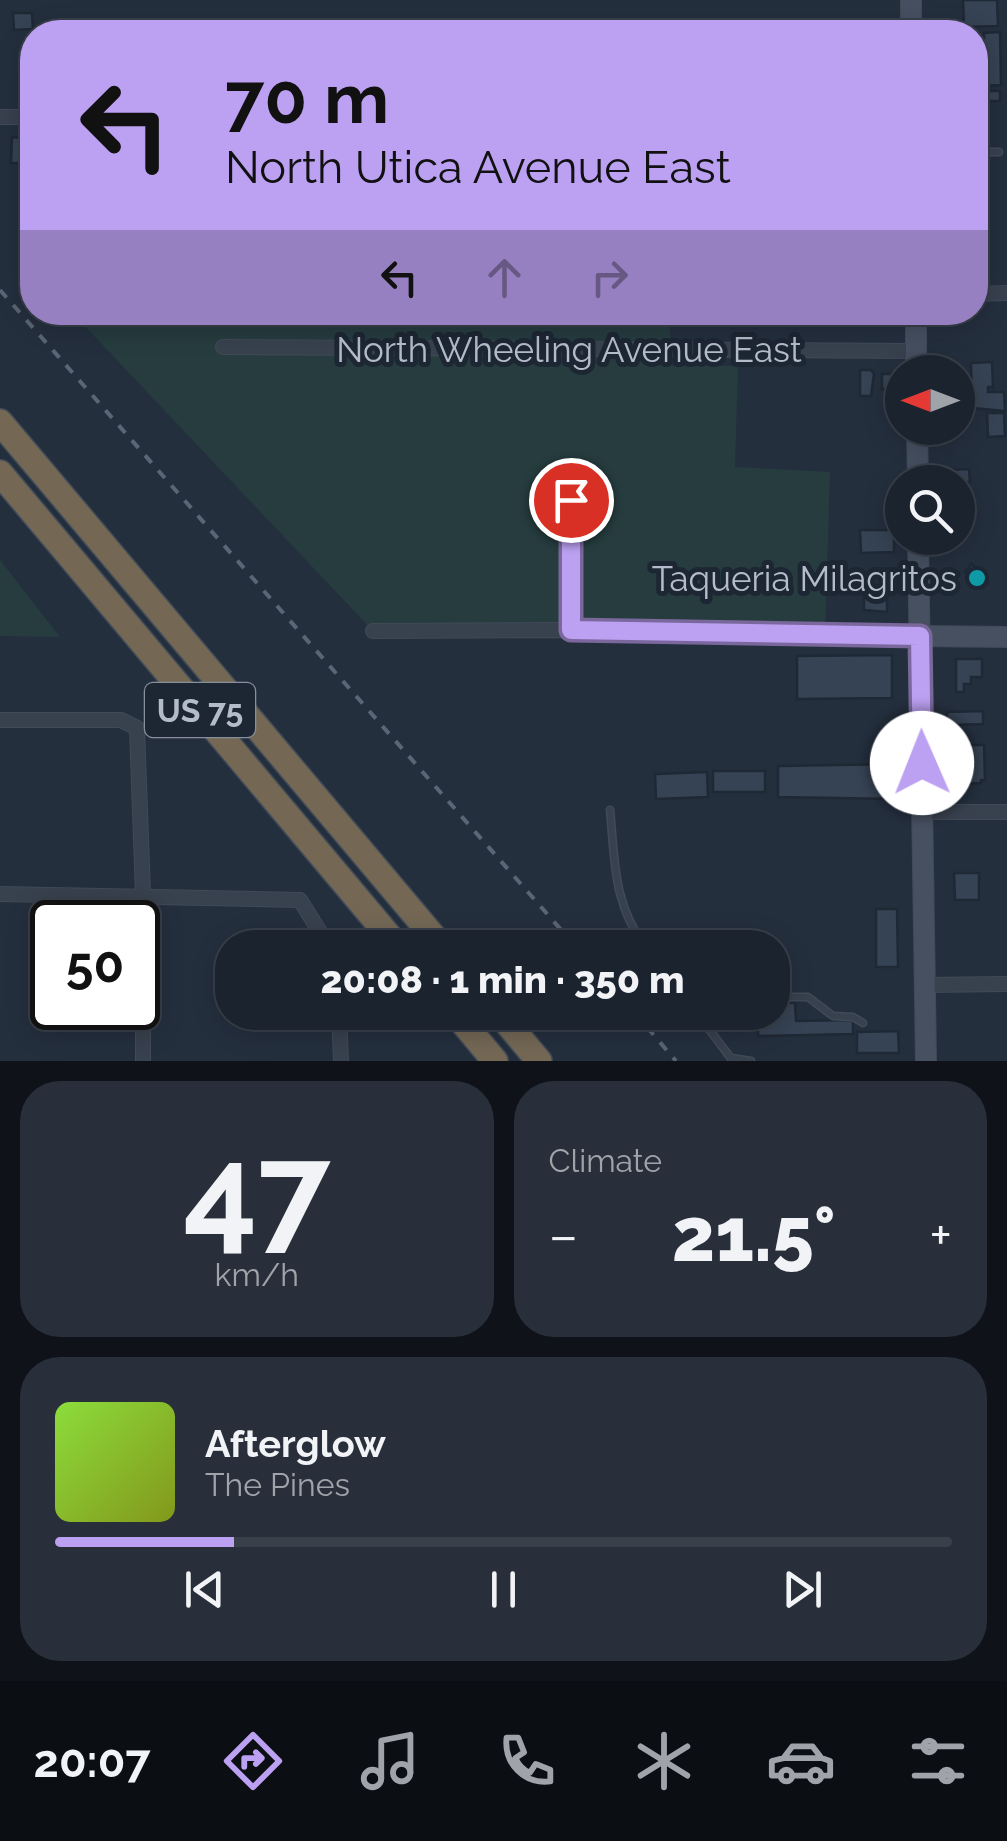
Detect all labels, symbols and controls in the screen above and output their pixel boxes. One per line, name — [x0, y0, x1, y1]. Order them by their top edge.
text: 70 m — [225, 57, 389, 139]
icon: left — [60, 60, 190, 190]
text: North Utica Avenue East — [225, 141, 731, 194]
icon: left — [372, 250, 427, 305]
icon: ahead — [477, 250, 532, 305]
icon: right — [582, 250, 637, 305]
street label: North Wheeling Avenue East — [336, 329, 802, 370]
north arrow — [885, 355, 975, 445]
map controls — [885, 355, 975, 555]
pin — [529, 458, 614, 543]
button: search — [885, 465, 975, 555]
icon: arrive — [544, 473, 599, 528]
place label: Taqueria Milagritos — [652, 558, 957, 599]
marker: Taqueria Milagritos — [966, 567, 988, 589]
road number: US 75 — [145, 683, 255, 737]
position arrow — [870, 711, 974, 815]
speed limit sign: 50 — [30, 900, 160, 1030]
text: 20:08 · 1 min · 350 m — [321, 957, 684, 1002]
text: 47 — [183, 1115, 330, 1267]
text: Climate — [549, 1142, 662, 1179]
text: 21.5° — [672, 1190, 836, 1279]
text: − — [549, 1203, 578, 1268]
text: + — [929, 1203, 952, 1268]
text: km/h — [215, 1256, 299, 1293]
text: Afterglow — [205, 1421, 386, 1466]
text: The Pines — [205, 1466, 350, 1503]
icon: previous — [177, 1562, 232, 1617]
icon: pause — [476, 1562, 531, 1617]
icon: next — [775, 1562, 830, 1617]
icon: directions — [218, 1726, 288, 1796]
icon: music — [355, 1726, 425, 1796]
icon: phone — [492, 1726, 562, 1796]
icon: climate — [629, 1726, 699, 1796]
icon: car — [766, 1726, 836, 1796]
icon: filters — [903, 1726, 973, 1796]
text: 20:07 — [34, 1735, 151, 1788]

